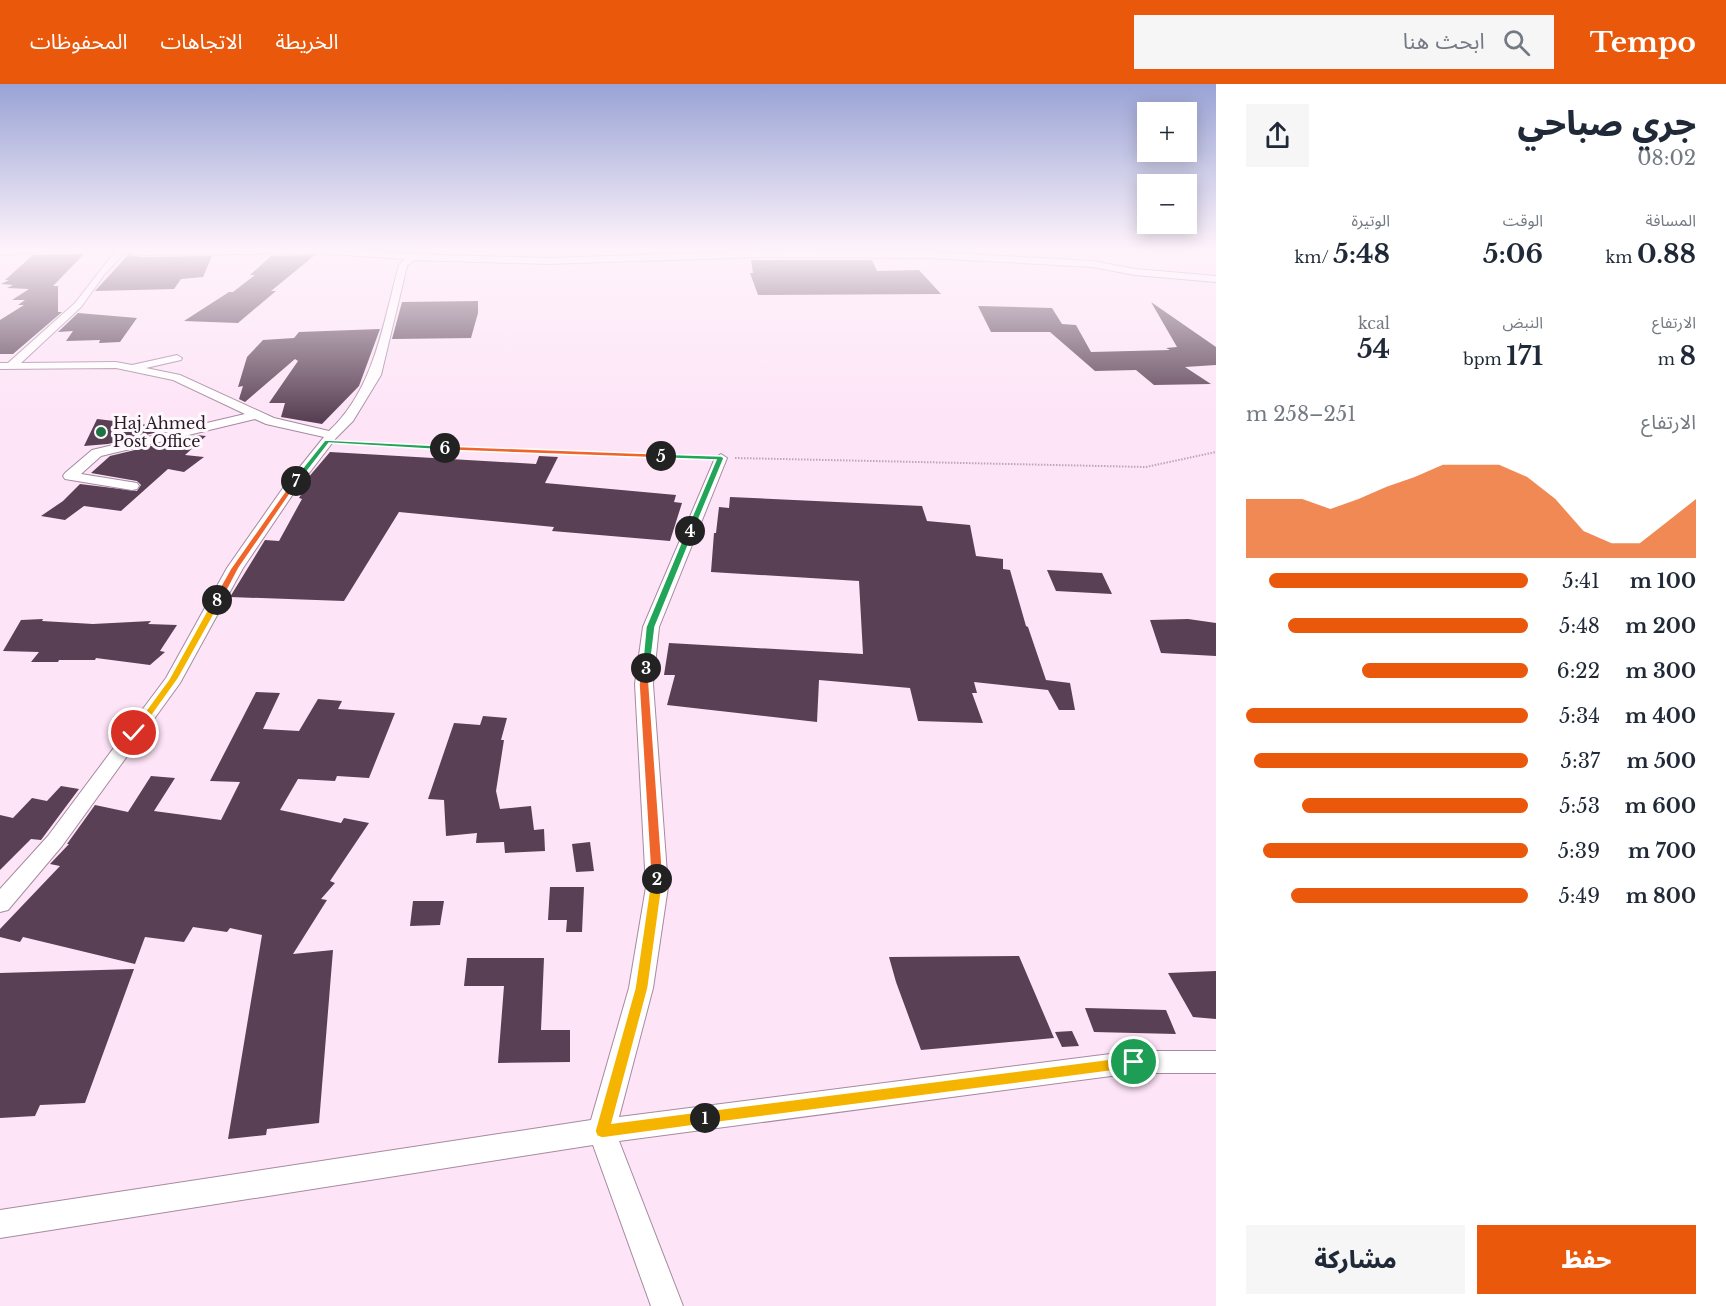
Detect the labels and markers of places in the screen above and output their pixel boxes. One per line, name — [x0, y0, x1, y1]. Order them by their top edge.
place label: Haj Ahmed Post Office — [113, 413, 206, 451]
marker: Haj Ahmed Post Office — [94, 425, 108, 439]
pin: 6 — [430, 433, 460, 463]
pin: 5 — [646, 441, 676, 471]
pin: 7 — [281, 466, 311, 496]
pin: 4 — [675, 516, 705, 546]
pin: 8 — [202, 585, 232, 615]
pin: 3 — [631, 653, 661, 683]
pin — [108, 707, 159, 758]
pin: 2 — [642, 864, 672, 894]
pin — [1108, 1036, 1159, 1087]
pin: 1 — [690, 1103, 720, 1133]

